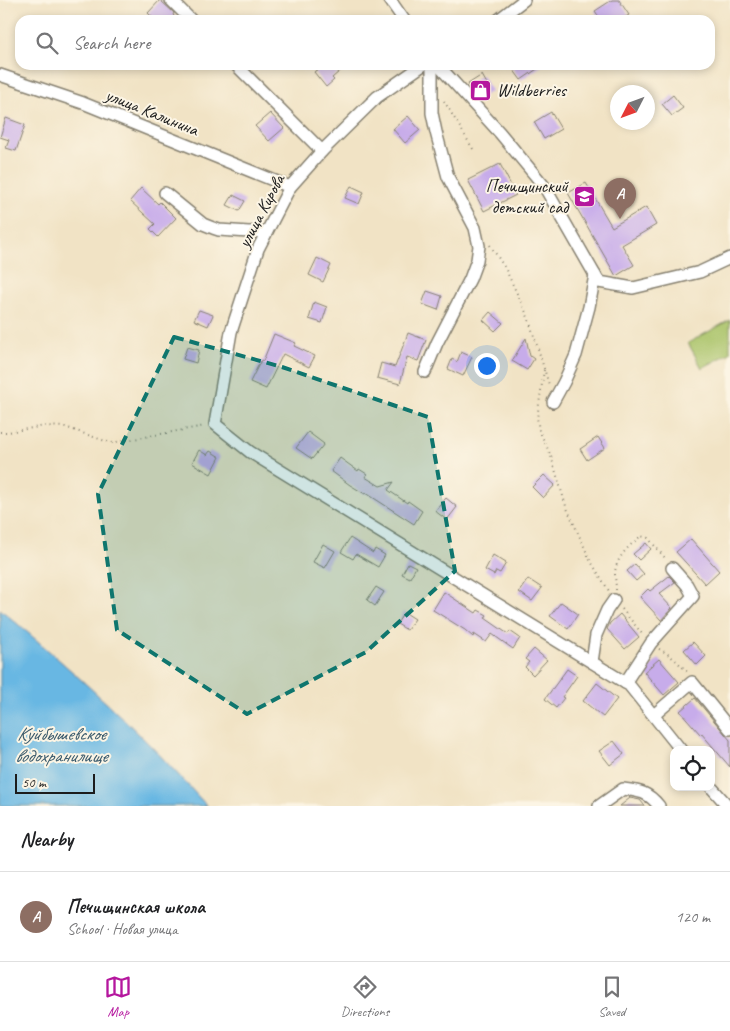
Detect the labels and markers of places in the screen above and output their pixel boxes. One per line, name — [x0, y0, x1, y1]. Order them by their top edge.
shop icon: Wildberries — [469, 78, 493, 102]
place label: Wildberries — [497, 79, 568, 101]
place label: Печищинский детский сад — [486, 175, 570, 218]
pin: A — [604, 178, 636, 219]
school or university icon: Печищинский детский сад — [572, 184, 596, 208]

